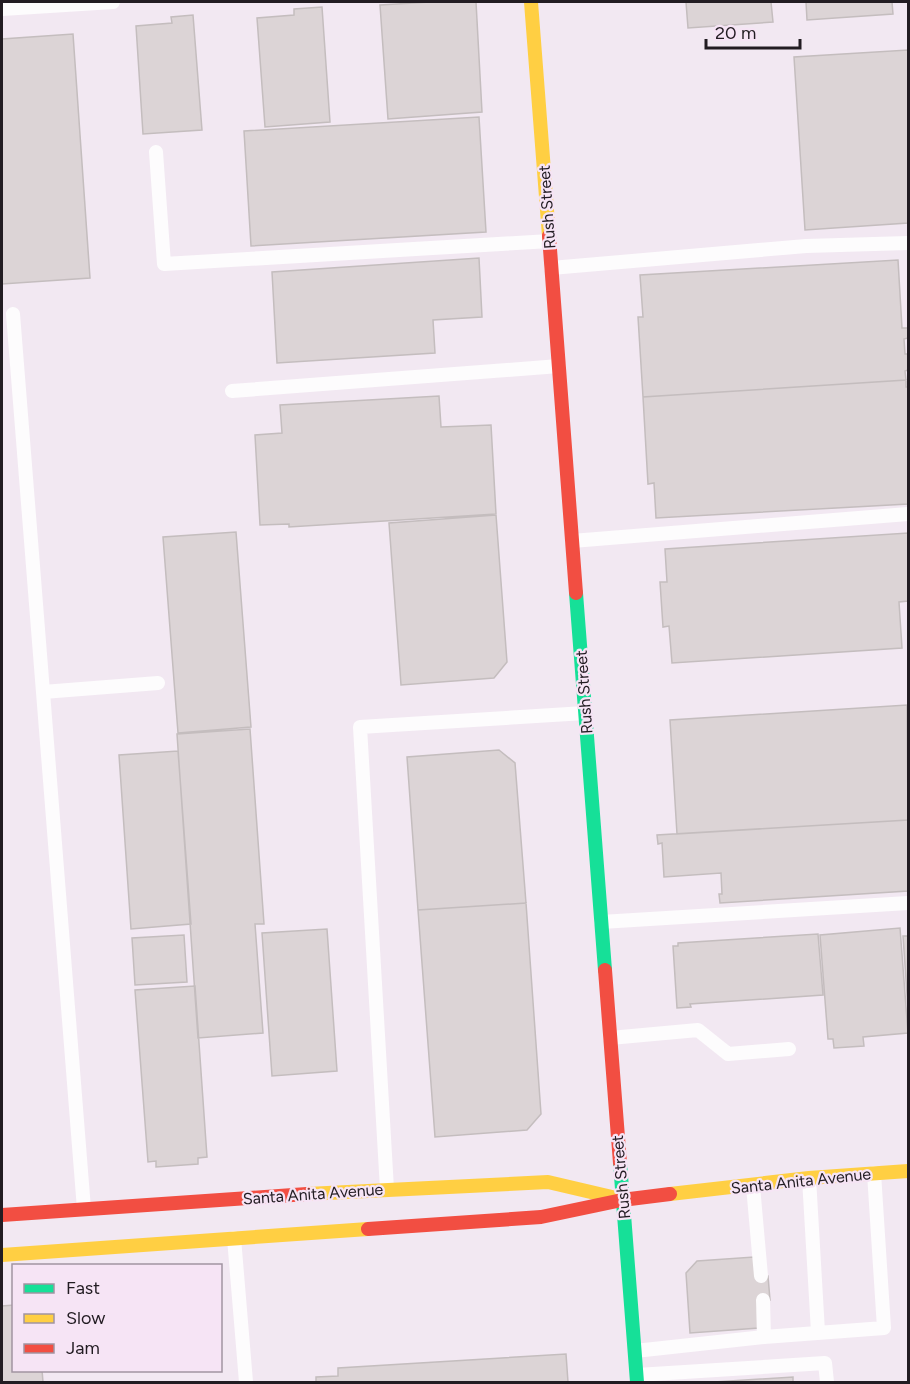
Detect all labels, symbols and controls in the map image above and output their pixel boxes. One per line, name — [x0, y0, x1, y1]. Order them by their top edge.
scale bar — [706, 12, 800, 50]
text: 20 m — [715, 22, 756, 44]
street label: Rush Street — [535, 164, 559, 250]
street label: Rush Street — [572, 649, 596, 735]
street label: Rush Street — [608, 1134, 634, 1220]
street label: Santa Anita Avenue — [730, 1164, 872, 1198]
street label: Santa Anita Avenue — [242, 1180, 384, 1208]
legend — [12, 1264, 222, 1372]
text: Fast — [66, 1277, 100, 1299]
text: Slow — [66, 1307, 105, 1329]
text: Jam — [66, 1337, 100, 1359]

